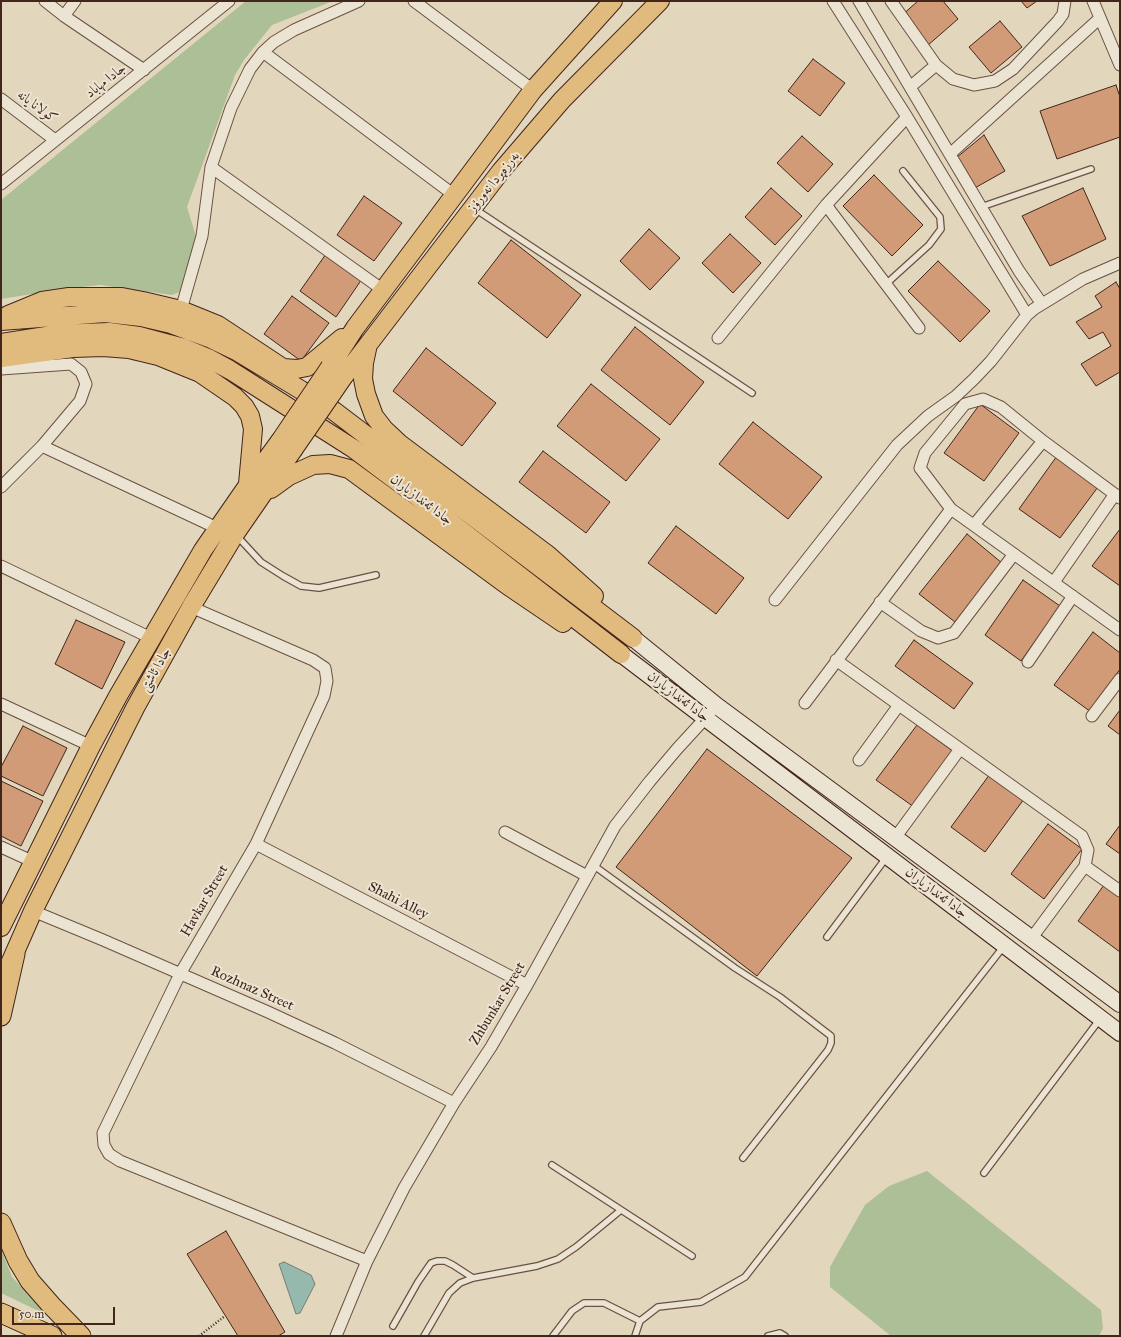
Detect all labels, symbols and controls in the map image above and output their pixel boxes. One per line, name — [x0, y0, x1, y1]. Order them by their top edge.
street label: جادا مهاباد — [82, 60, 130, 102]
street label: کولانا یانه — [14, 87, 60, 127]
street label: بەرزەپردا نەورۆز — [464, 148, 524, 216]
street label: جادا ئەندازیاران — [386, 471, 456, 529]
street label: جادا ئاشتی — [137, 645, 175, 695]
street label: جادا ئەندازیاران — [643, 668, 713, 726]
street label: Havkar Street — [178, 862, 232, 940]
street label: جادا ئەندازیاران — [901, 864, 971, 922]
street label: Shahi Alley — [365, 879, 431, 923]
street label: Zhbunkar Street — [467, 960, 529, 1048]
street label: Rozhnaz Street — [208, 963, 296, 1015]
scale bar — [14, 1299, 117, 1325]
text: 50 m — [19, 1307, 44, 1321]

